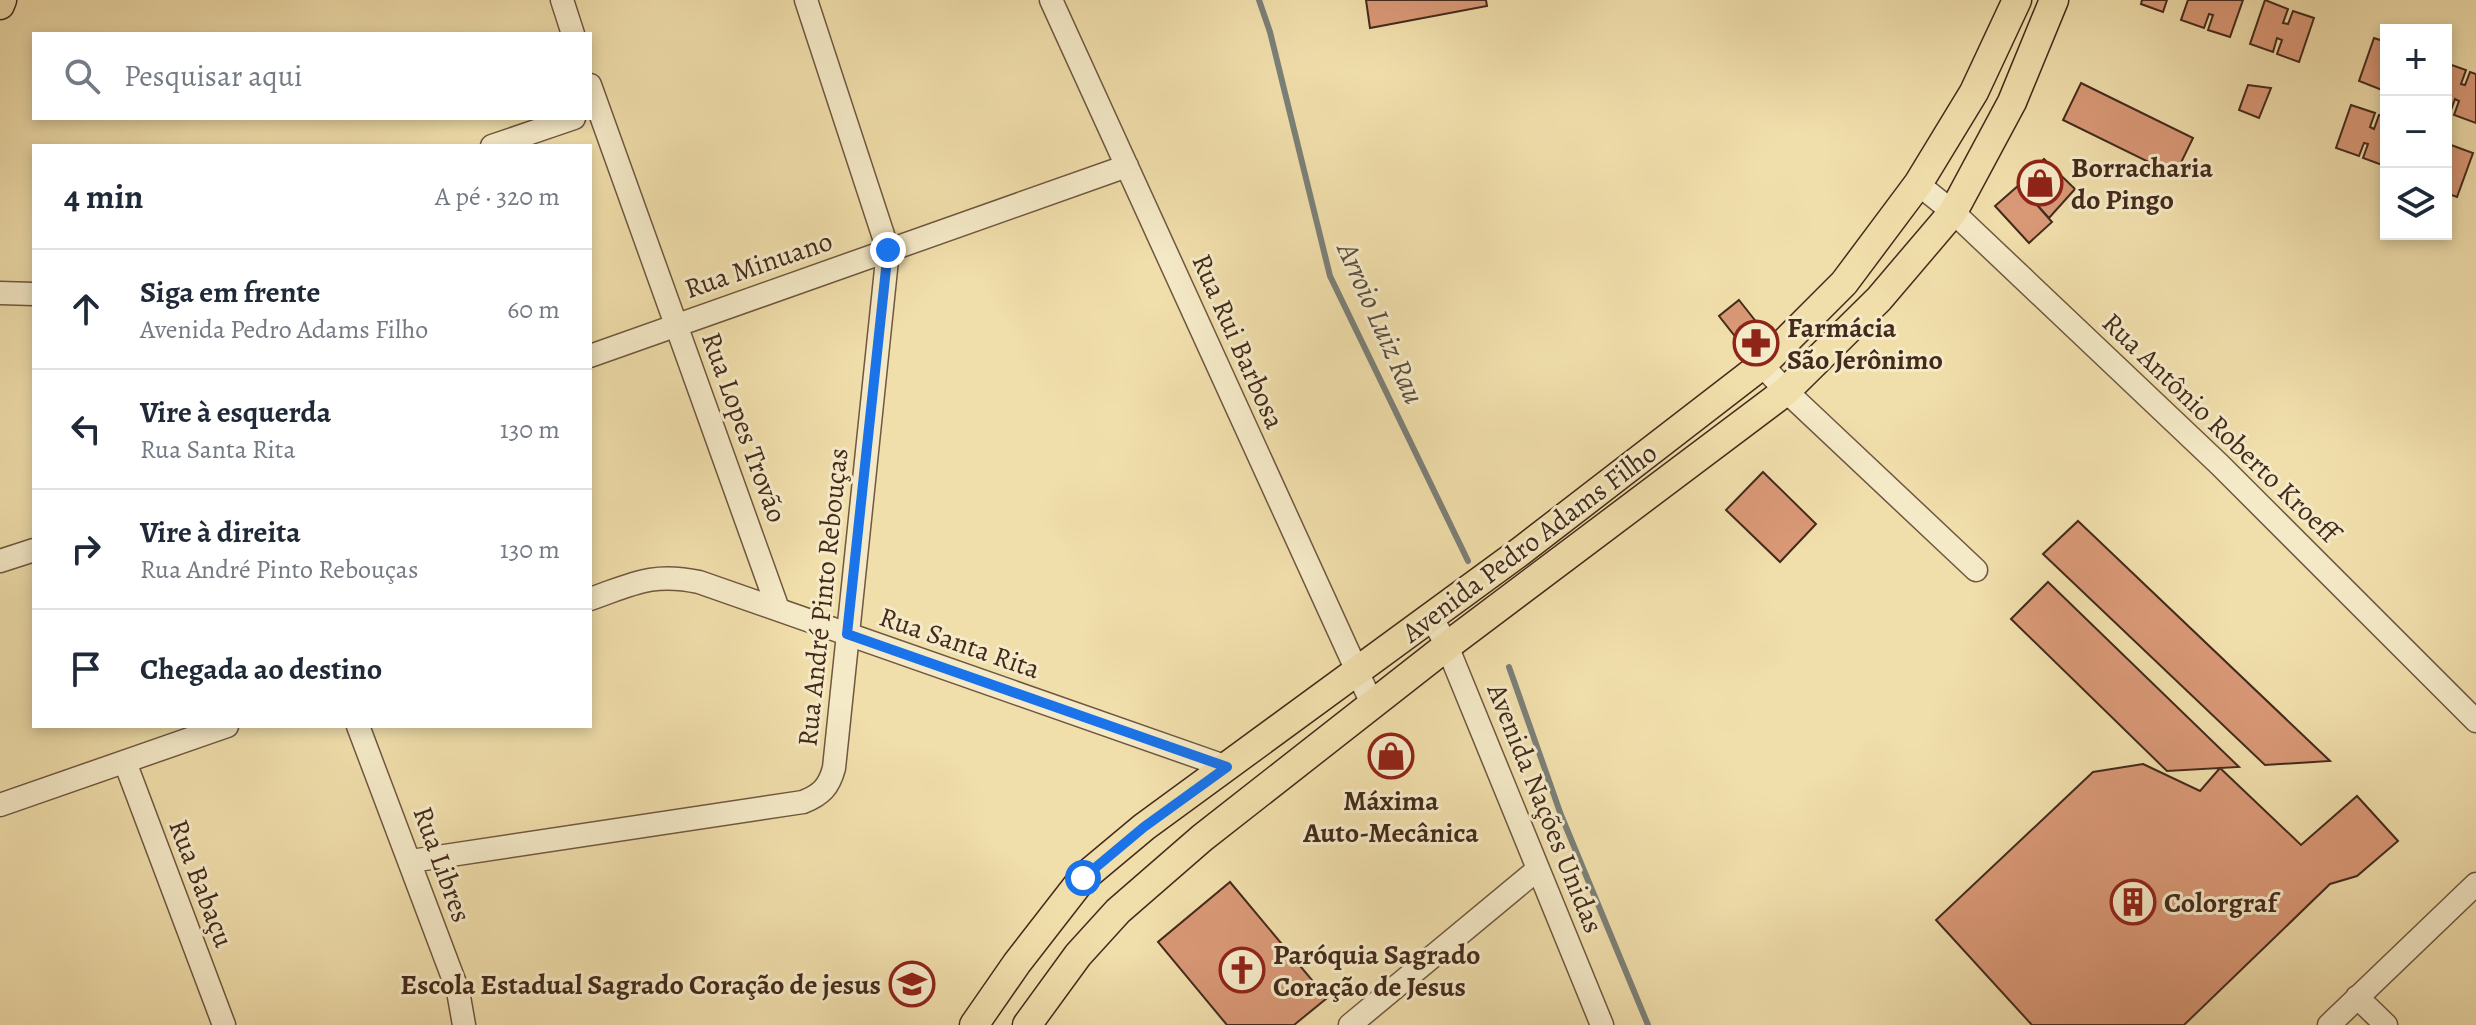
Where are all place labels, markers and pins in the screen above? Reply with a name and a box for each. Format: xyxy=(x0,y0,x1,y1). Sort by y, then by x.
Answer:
place label: Borracharia do Pingo xyxy=(2071,149,2213,219)
shop icon: Borracharia do Pingo xyxy=(2016,159,2064,207)
place label: Farmácia São Jerônimo xyxy=(1787,309,1943,379)
pharmacy icon: Farmácia São Jerônimo xyxy=(1732,319,1780,367)
shop icon: Máxima Auto-Mecânica xyxy=(1367,732,1415,780)
place label: Máxima Auto-Mecânica xyxy=(1302,782,1479,852)
building icon: Colorgraf xyxy=(2109,878,2157,926)
place label: Colorgraf xyxy=(2164,884,2281,922)
place label: Paróquia Sagrado Coração de Jesus xyxy=(1273,936,1480,1006)
church icon: Paróquia Sagrado Coração de Jesus xyxy=(1218,946,1266,994)
school or university icon: Escola Estadual Sagrado Coração de jesus xyxy=(888,960,936,1008)
place label: Escola Estadual Sagrado Coração de jesus xyxy=(400,966,881,1004)

